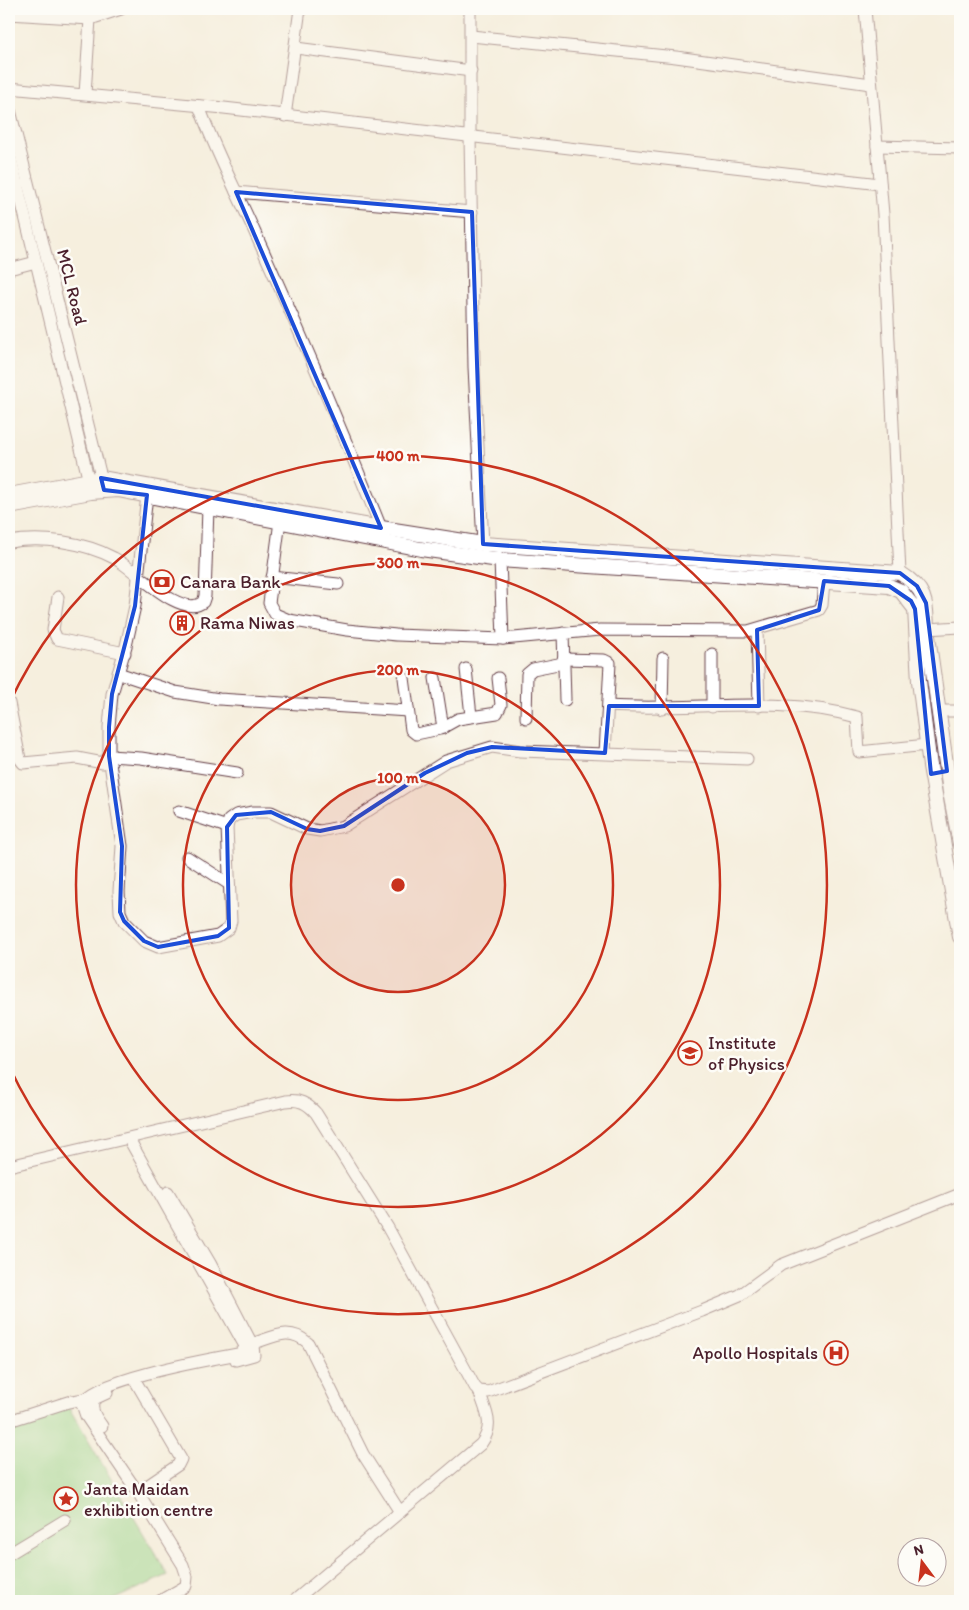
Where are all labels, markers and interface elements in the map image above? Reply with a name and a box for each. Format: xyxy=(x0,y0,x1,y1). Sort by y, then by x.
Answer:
street label: MCL Road xyxy=(52,247,92,327)
text: 400 m xyxy=(376,447,420,465)
text: 300 m xyxy=(377,554,420,572)
bank icon: Canara Bank xyxy=(149,569,175,595)
place label: Canara Bank xyxy=(180,571,281,593)
building icon: Rama Niwas xyxy=(169,610,195,636)
place label: Rama Niwas xyxy=(200,612,295,634)
text: 200 m xyxy=(377,661,420,679)
text: 100 m xyxy=(377,769,419,787)
centre of rings xyxy=(389,876,407,894)
place label: Institute of Physics xyxy=(708,1032,785,1075)
school or university icon: Institute of Physics xyxy=(677,1040,703,1066)
hospital icon: Apollo Hospitals xyxy=(823,1340,849,1366)
place label: Apollo Hospitals xyxy=(693,1342,818,1364)
place label: Janta Maidan exhibition centre xyxy=(84,1478,213,1521)
place icon: Janta Maidan exhibition centre xyxy=(53,1486,79,1512)
north arrow xyxy=(896,1538,946,1588)
text: N xyxy=(912,1540,926,1559)

